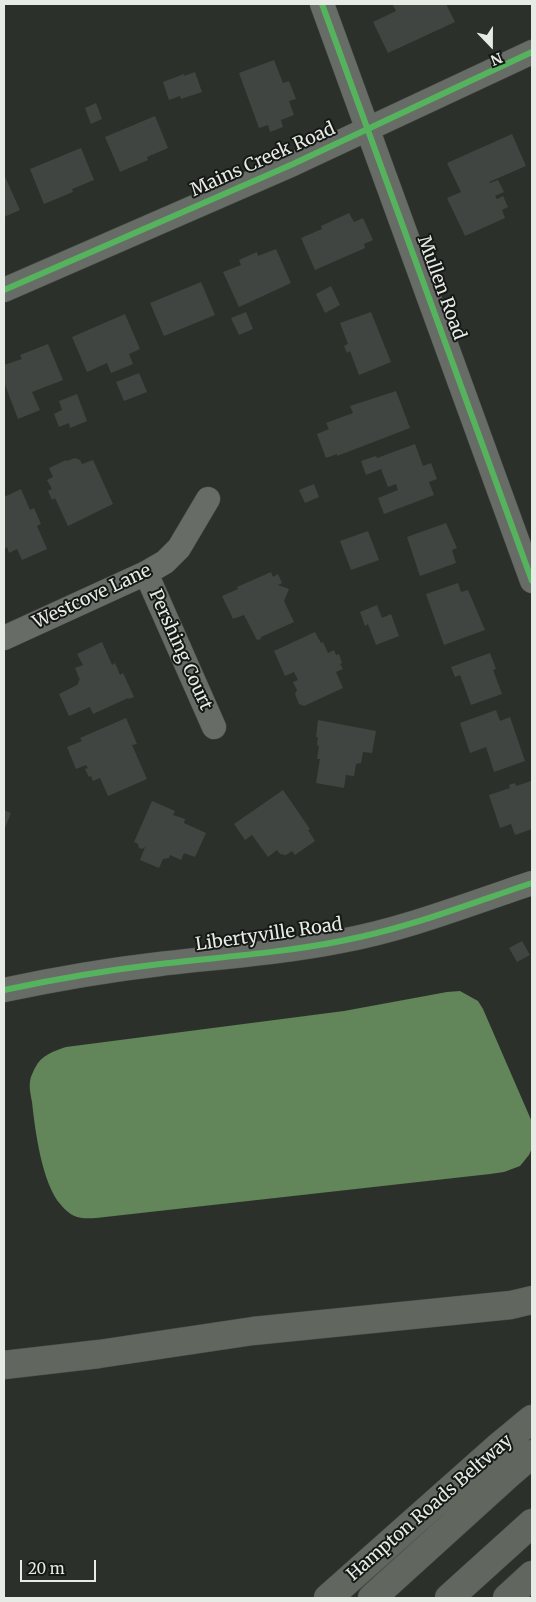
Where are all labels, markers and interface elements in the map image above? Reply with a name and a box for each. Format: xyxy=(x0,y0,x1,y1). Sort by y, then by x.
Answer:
north arrow xyxy=(466,20,516,70)
text: N xyxy=(488,48,505,69)
street label: Mains Creek Road xyxy=(187,118,339,202)
street label: Mullen Road xyxy=(412,233,470,343)
street label: Westcove Lane xyxy=(29,560,155,634)
street label: Pershing Court xyxy=(144,586,216,714)
street label: Libertyville Road xyxy=(194,914,344,956)
street label: Hampton Roads Beltway xyxy=(343,1430,517,1586)
scale bar xyxy=(22,1550,99,1582)
text: 20 m xyxy=(28,1559,65,1578)

